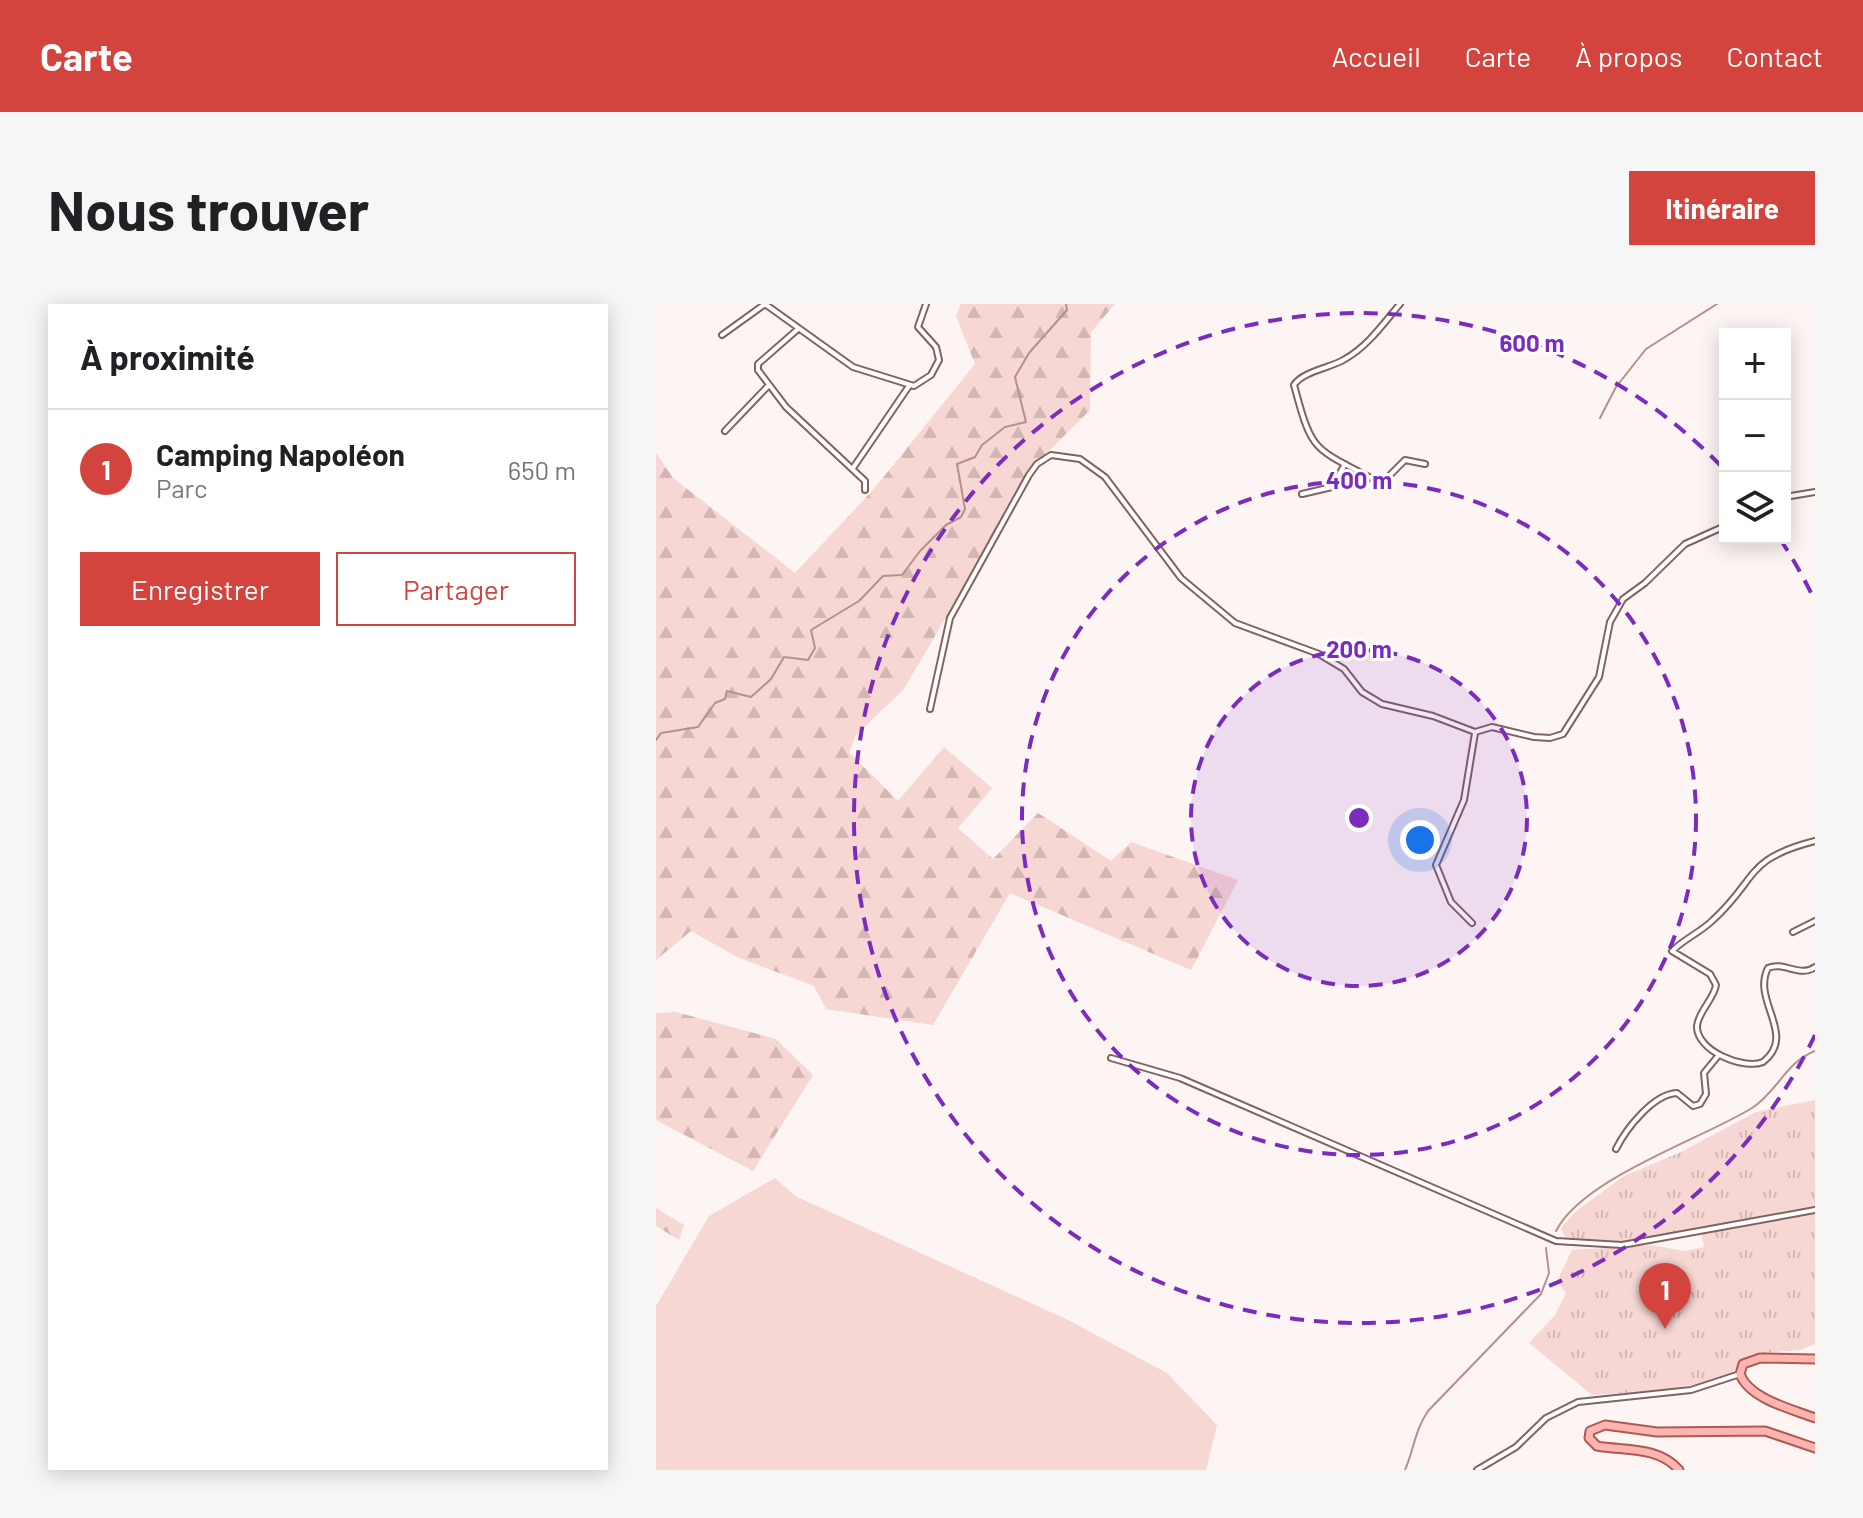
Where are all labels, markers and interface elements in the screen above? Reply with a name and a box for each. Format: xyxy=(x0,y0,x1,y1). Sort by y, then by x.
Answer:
text: Carte xyxy=(40,33,133,79)
text: Accueil xyxy=(1331,39,1421,73)
text: Carte xyxy=(1465,39,1531,73)
text: À propos xyxy=(1575,39,1682,73)
text: Contact xyxy=(1726,39,1823,73)
button: Itinéraire xyxy=(1629,171,1815,245)
text: Nous trouver xyxy=(48,175,369,242)
text: 600 m xyxy=(1499,328,1565,357)
map controls xyxy=(1719,328,1791,544)
button: + xyxy=(1719,328,1791,400)
text: À proximité xyxy=(80,336,255,377)
button: − xyxy=(1719,400,1791,472)
text: Camping Napoléon xyxy=(156,436,405,472)
text: 1 xyxy=(101,454,111,485)
text: 650 m xyxy=(508,454,576,485)
text: 400 m xyxy=(1326,465,1392,494)
text: Parc xyxy=(156,472,207,503)
button: layers xyxy=(1719,472,1791,544)
button: Enregistrer xyxy=(80,552,320,626)
button: Partager xyxy=(336,552,576,626)
text: 200 m xyxy=(1326,634,1392,663)
centre of rings xyxy=(1345,804,1373,832)
your location xyxy=(1400,820,1440,860)
pin: 1 xyxy=(1639,1263,1691,1329)

